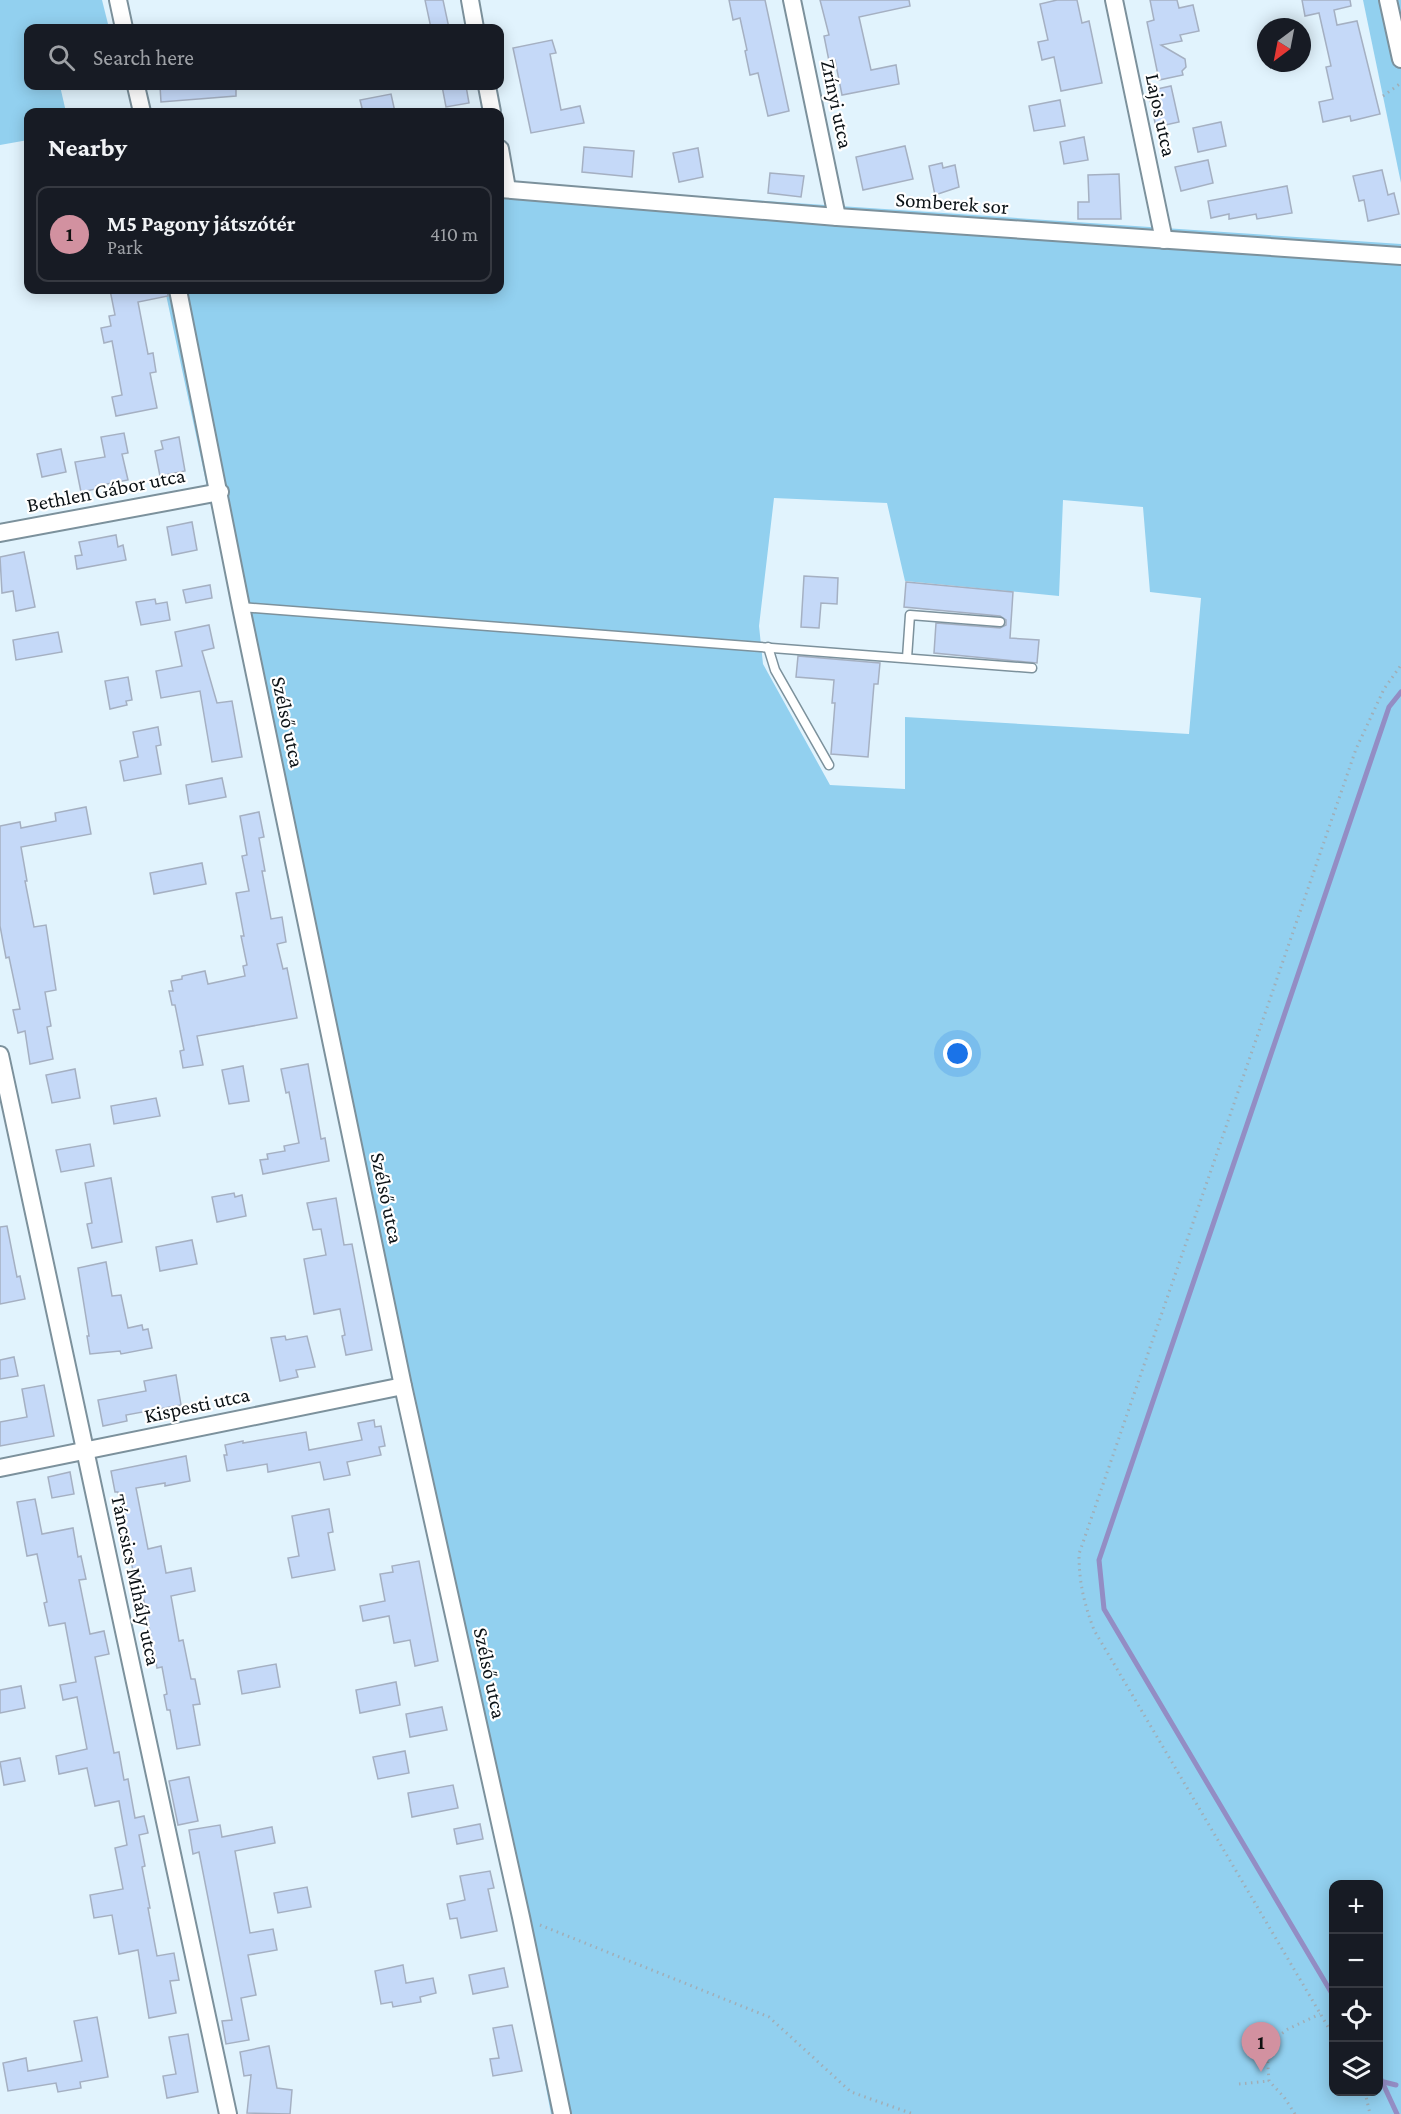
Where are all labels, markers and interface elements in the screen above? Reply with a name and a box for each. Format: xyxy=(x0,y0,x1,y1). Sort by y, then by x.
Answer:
north arrow xyxy=(1257,18,1311,72)
search box xyxy=(24,24,504,90)
icon: search xyxy=(45,41,78,74)
text: Search here xyxy=(93,45,194,70)
street label: Zrínyi utca xyxy=(816,57,858,151)
street label: Lajos utca xyxy=(1141,71,1182,159)
text: Nearby xyxy=(48,133,127,162)
street label: Somberek sor xyxy=(895,187,1010,219)
text: M5 Pagony játszótér xyxy=(107,211,295,236)
text: 1 xyxy=(66,223,73,245)
text: 410 m xyxy=(430,223,478,245)
text: Park xyxy=(107,236,143,258)
street label: Bethlen Gábor utca xyxy=(25,463,188,517)
street label: Szélső utca xyxy=(267,674,309,770)
your location xyxy=(943,1039,972,1068)
street label: Szélső utca xyxy=(366,1150,408,1246)
street label: Kispesti utca xyxy=(142,1382,252,1428)
street label: Táncsics Mihály utca xyxy=(106,1492,166,1668)
street label: Szélső utca xyxy=(469,1625,511,1721)
map controls xyxy=(1329,1880,1383,2096)
button: + xyxy=(1329,1880,1383,1934)
button: − xyxy=(1329,1934,1383,1988)
button: locate xyxy=(1329,1988,1383,2042)
pin: 1 xyxy=(1242,2022,1280,2072)
button: layers xyxy=(1329,2042,1383,2096)

